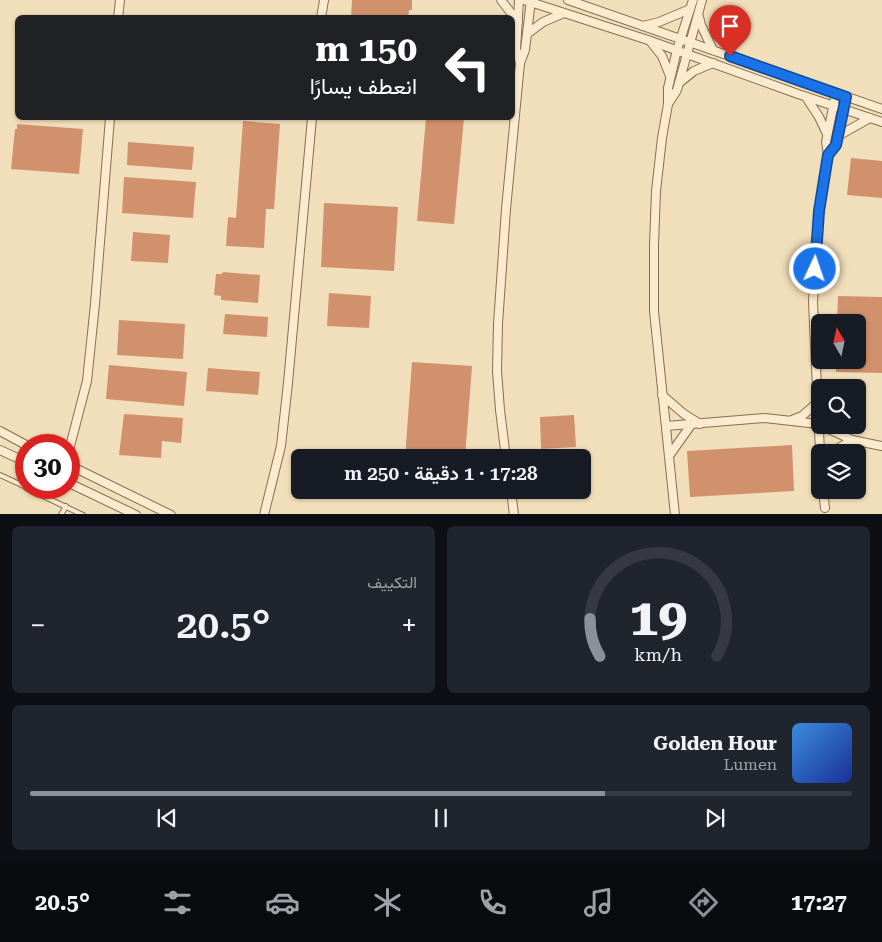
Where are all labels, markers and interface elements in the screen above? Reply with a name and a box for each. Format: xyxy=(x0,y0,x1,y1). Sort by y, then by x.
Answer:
pin xyxy=(709,5,751,56)
icon: arrive xyxy=(716,12,744,40)
text: 150 m xyxy=(316,29,417,70)
icon: left xyxy=(435,35,500,100)
text: انعطف يسارًا xyxy=(310,74,417,99)
position arrow xyxy=(788,242,840,294)
north arrow xyxy=(811,314,866,369)
map controls xyxy=(811,314,866,499)
button: search xyxy=(811,379,866,434)
speed limit sign: 30 xyxy=(15,434,80,499)
button: layers xyxy=(811,444,866,499)
text: 17:28 · 1 دقيقة · 250 m xyxy=(344,462,538,485)
text: التكييف xyxy=(367,573,417,592)
text: 19 xyxy=(629,587,688,648)
text: 20.5° xyxy=(177,603,270,647)
text: − xyxy=(30,609,46,642)
text: + xyxy=(401,609,417,642)
text: km/h xyxy=(635,644,683,665)
text: Golden Hour xyxy=(653,732,777,755)
text: Lumen xyxy=(723,755,777,774)
icon: previous xyxy=(153,804,181,832)
icon: pause xyxy=(427,804,455,832)
icon: next xyxy=(701,804,729,832)
icon: filters xyxy=(160,885,195,920)
icon: car xyxy=(265,885,300,920)
icon: climate xyxy=(370,885,405,920)
icon: phone xyxy=(475,885,510,920)
icon: music xyxy=(581,885,616,920)
icon: directions xyxy=(686,885,721,920)
text: 20.5° xyxy=(35,890,90,915)
text: 17:27 xyxy=(791,890,847,915)

